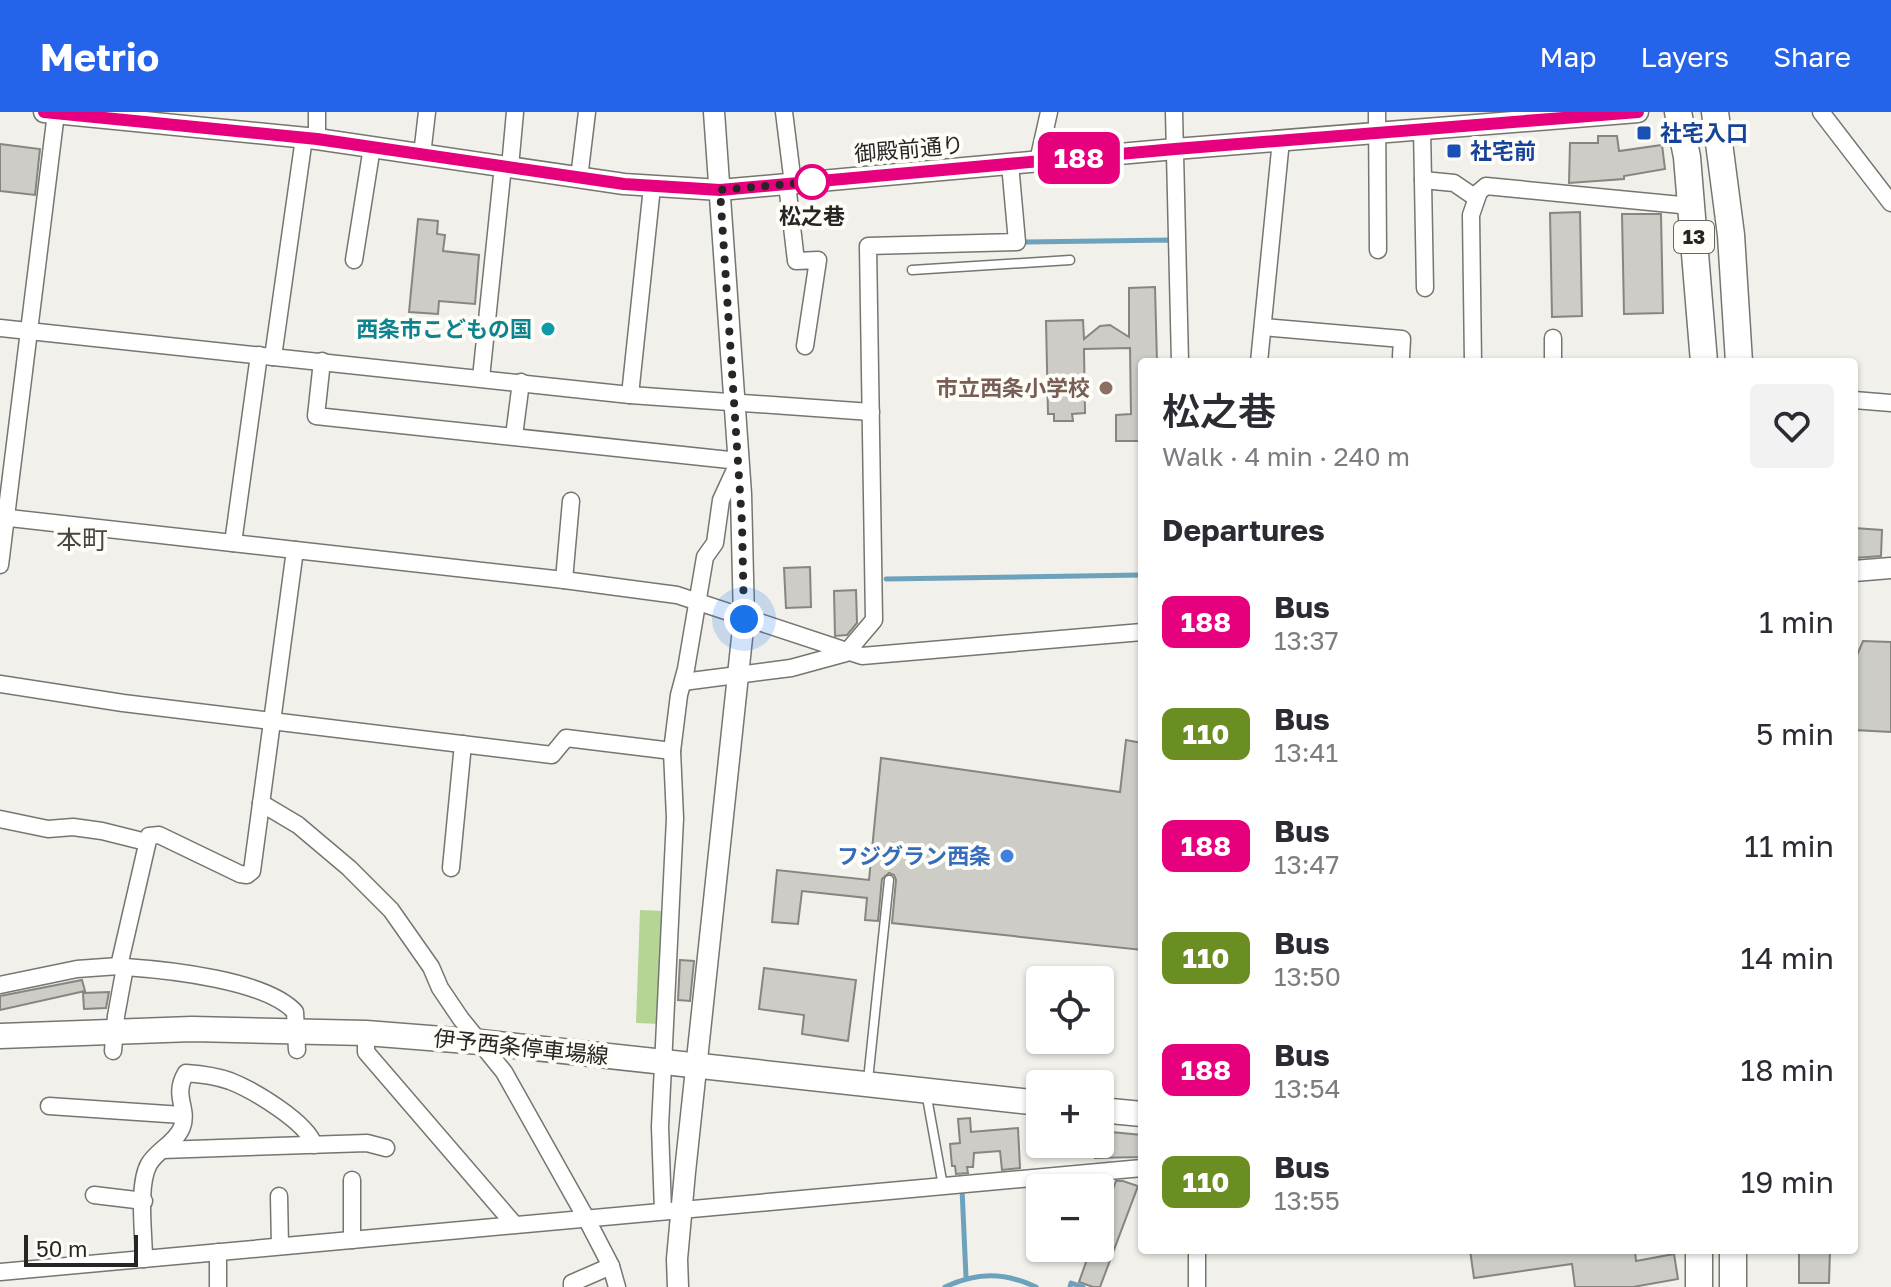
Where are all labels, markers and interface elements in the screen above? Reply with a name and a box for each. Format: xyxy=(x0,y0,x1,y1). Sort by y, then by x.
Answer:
text: Metrio xyxy=(40,34,159,79)
text: Map xyxy=(1539,40,1597,73)
text: Layers xyxy=(1641,40,1729,73)
text: Share xyxy=(1773,40,1851,73)
place label: 社宅入口 xyxy=(1660,119,1748,146)
marker: 社宅入口 xyxy=(1635,124,1653,142)
street label: 御殿前通り xyxy=(853,130,965,167)
line badge: 188 xyxy=(1033,132,1125,184)
place label: 社宅前 xyxy=(1470,137,1536,164)
text: 188 xyxy=(1054,141,1104,174)
marker: 社宅前 xyxy=(1445,142,1463,160)
marker: 松之巷 xyxy=(795,165,829,199)
place label: 松之巷 xyxy=(779,202,845,229)
road number: 13 xyxy=(1674,221,1714,253)
place label: 西条市こどもの国 xyxy=(356,315,532,342)
marker: 西条市こどもの国 xyxy=(539,320,557,338)
place label: 市立西条小学校 xyxy=(936,374,1090,401)
marker: 市立西条小学校 xyxy=(1097,379,1115,397)
button: heart xyxy=(1750,384,1834,468)
text: 松之巷 xyxy=(1162,388,1276,433)
text: Walk · 4 min · 240 m xyxy=(1162,441,1410,472)
text: Departures xyxy=(1162,512,1325,548)
district label: 本町 xyxy=(56,524,108,555)
text: Bus xyxy=(1274,589,1330,625)
your location xyxy=(724,599,764,639)
text: 1 min xyxy=(1759,604,1834,640)
text: 188 xyxy=(1181,605,1231,638)
text: 13:37 xyxy=(1274,625,1339,656)
text: Bus xyxy=(1274,701,1330,737)
text: 5 min xyxy=(1756,716,1834,752)
text: 110 xyxy=(1182,717,1230,750)
text: 13:41 xyxy=(1274,737,1338,768)
text: Bus xyxy=(1274,813,1330,849)
text: 11 min xyxy=(1744,828,1834,864)
text: 188 xyxy=(1181,829,1231,862)
place label: フジグラン西条 xyxy=(837,842,991,869)
marker: フジグラン西条 xyxy=(998,847,1016,865)
text: 13:47 xyxy=(1274,849,1339,880)
text: Bus xyxy=(1274,925,1330,961)
text: 14 min xyxy=(1741,940,1834,976)
text: 110 xyxy=(1182,941,1230,974)
text: 13:50 xyxy=(1274,961,1341,992)
map controls xyxy=(1026,966,1114,1262)
button: locate xyxy=(1026,966,1114,1054)
street label: 伊予西条停車場線 xyxy=(432,1024,610,1069)
text: Bus xyxy=(1274,1037,1330,1073)
text: 18 min xyxy=(1741,1052,1834,1088)
text: 188 xyxy=(1181,1053,1231,1086)
button: + xyxy=(1026,1070,1114,1158)
text: 13:54 xyxy=(1274,1073,1341,1104)
text: Bus xyxy=(1274,1149,1330,1185)
text: 19 min xyxy=(1741,1164,1834,1200)
text: 110 xyxy=(1182,1165,1230,1198)
button: − xyxy=(1026,1174,1114,1262)
text: 13:55 xyxy=(1274,1185,1340,1216)
scale bar xyxy=(24,1231,138,1267)
text: 50 m xyxy=(36,1235,87,1262)

